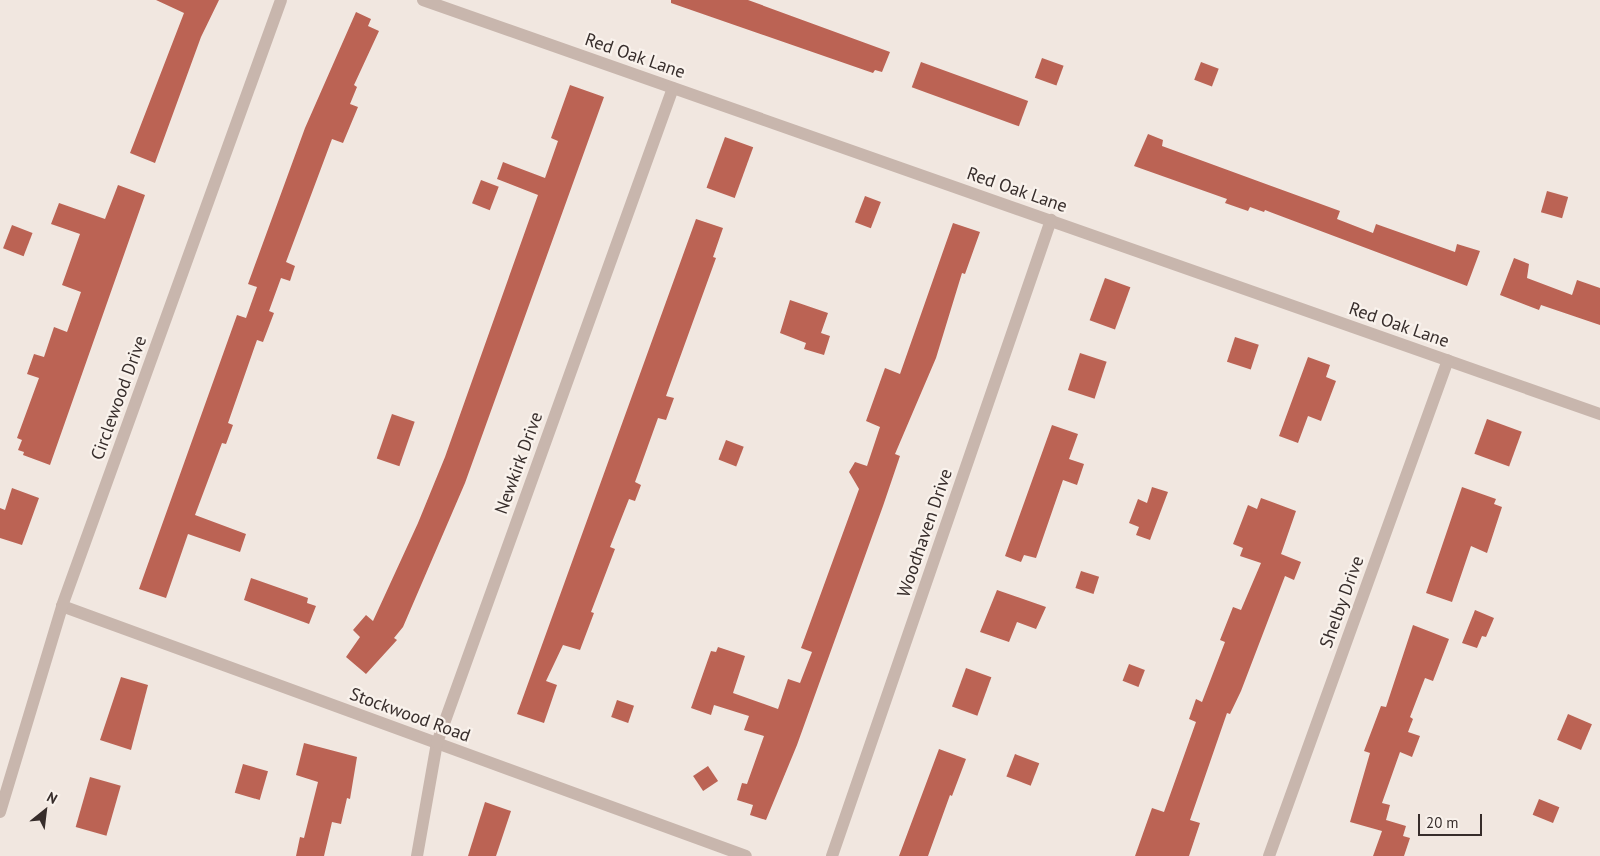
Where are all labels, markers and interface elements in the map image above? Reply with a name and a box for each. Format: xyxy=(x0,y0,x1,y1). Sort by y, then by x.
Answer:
street label: Red Oak Lane xyxy=(582,29,688,83)
street label: Red Oak Lane xyxy=(964,163,1070,217)
street label: Red Oak Lane xyxy=(1346,298,1452,352)
street label: Circlewood Drive xyxy=(87,333,151,463)
street label: Newkirk Drive xyxy=(490,409,548,517)
street label: Woodhaven Drive xyxy=(893,466,957,600)
street label: Shelby Drive xyxy=(1315,553,1369,651)
street label: Stockwood Road xyxy=(347,683,473,747)
north arrow xyxy=(20,786,70,836)
text: N xyxy=(44,788,61,808)
scale bar xyxy=(1420,804,1484,836)
text: 20 m xyxy=(1426,813,1459,832)

